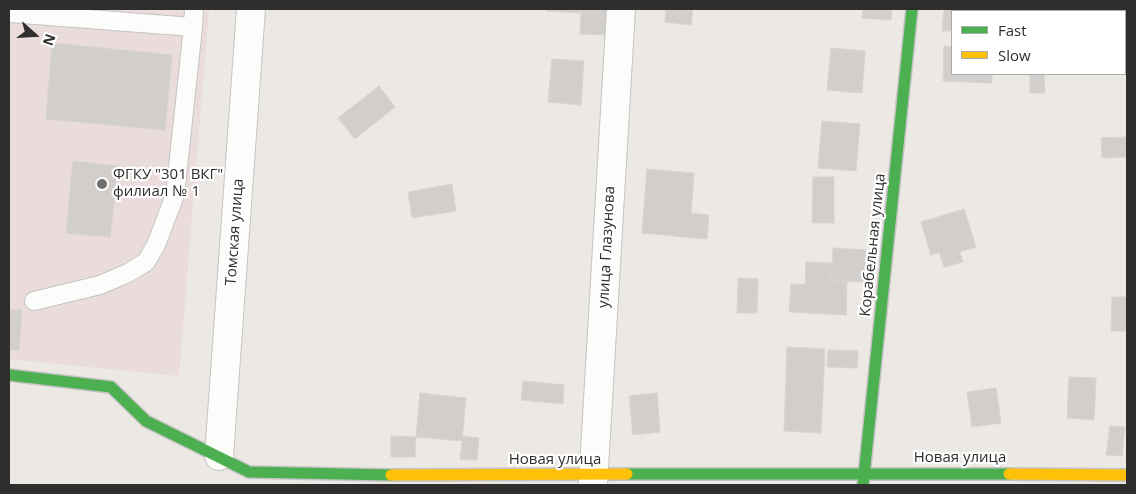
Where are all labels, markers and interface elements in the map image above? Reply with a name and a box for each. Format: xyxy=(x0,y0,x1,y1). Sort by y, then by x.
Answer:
north arrow xyxy=(10,10,60,60)
legend xyxy=(951,10,1126,75)
text: Fast xyxy=(998,20,1027,40)
text: N xyxy=(39,32,60,49)
text: Slow xyxy=(998,45,1031,65)
place label: ФГКУ "301 ВКГ" филиал № 1 xyxy=(113,166,223,201)
street label: Корабельная улица xyxy=(857,173,889,317)
marker: ФГКУ "301 ВКГ" филиал № 1 xyxy=(95,177,109,191)
street label: Томская улица xyxy=(222,178,248,286)
street label: улица Глазунова xyxy=(595,186,619,308)
street label: Новая улица xyxy=(914,449,1006,467)
street label: Новая улица xyxy=(509,451,601,469)

